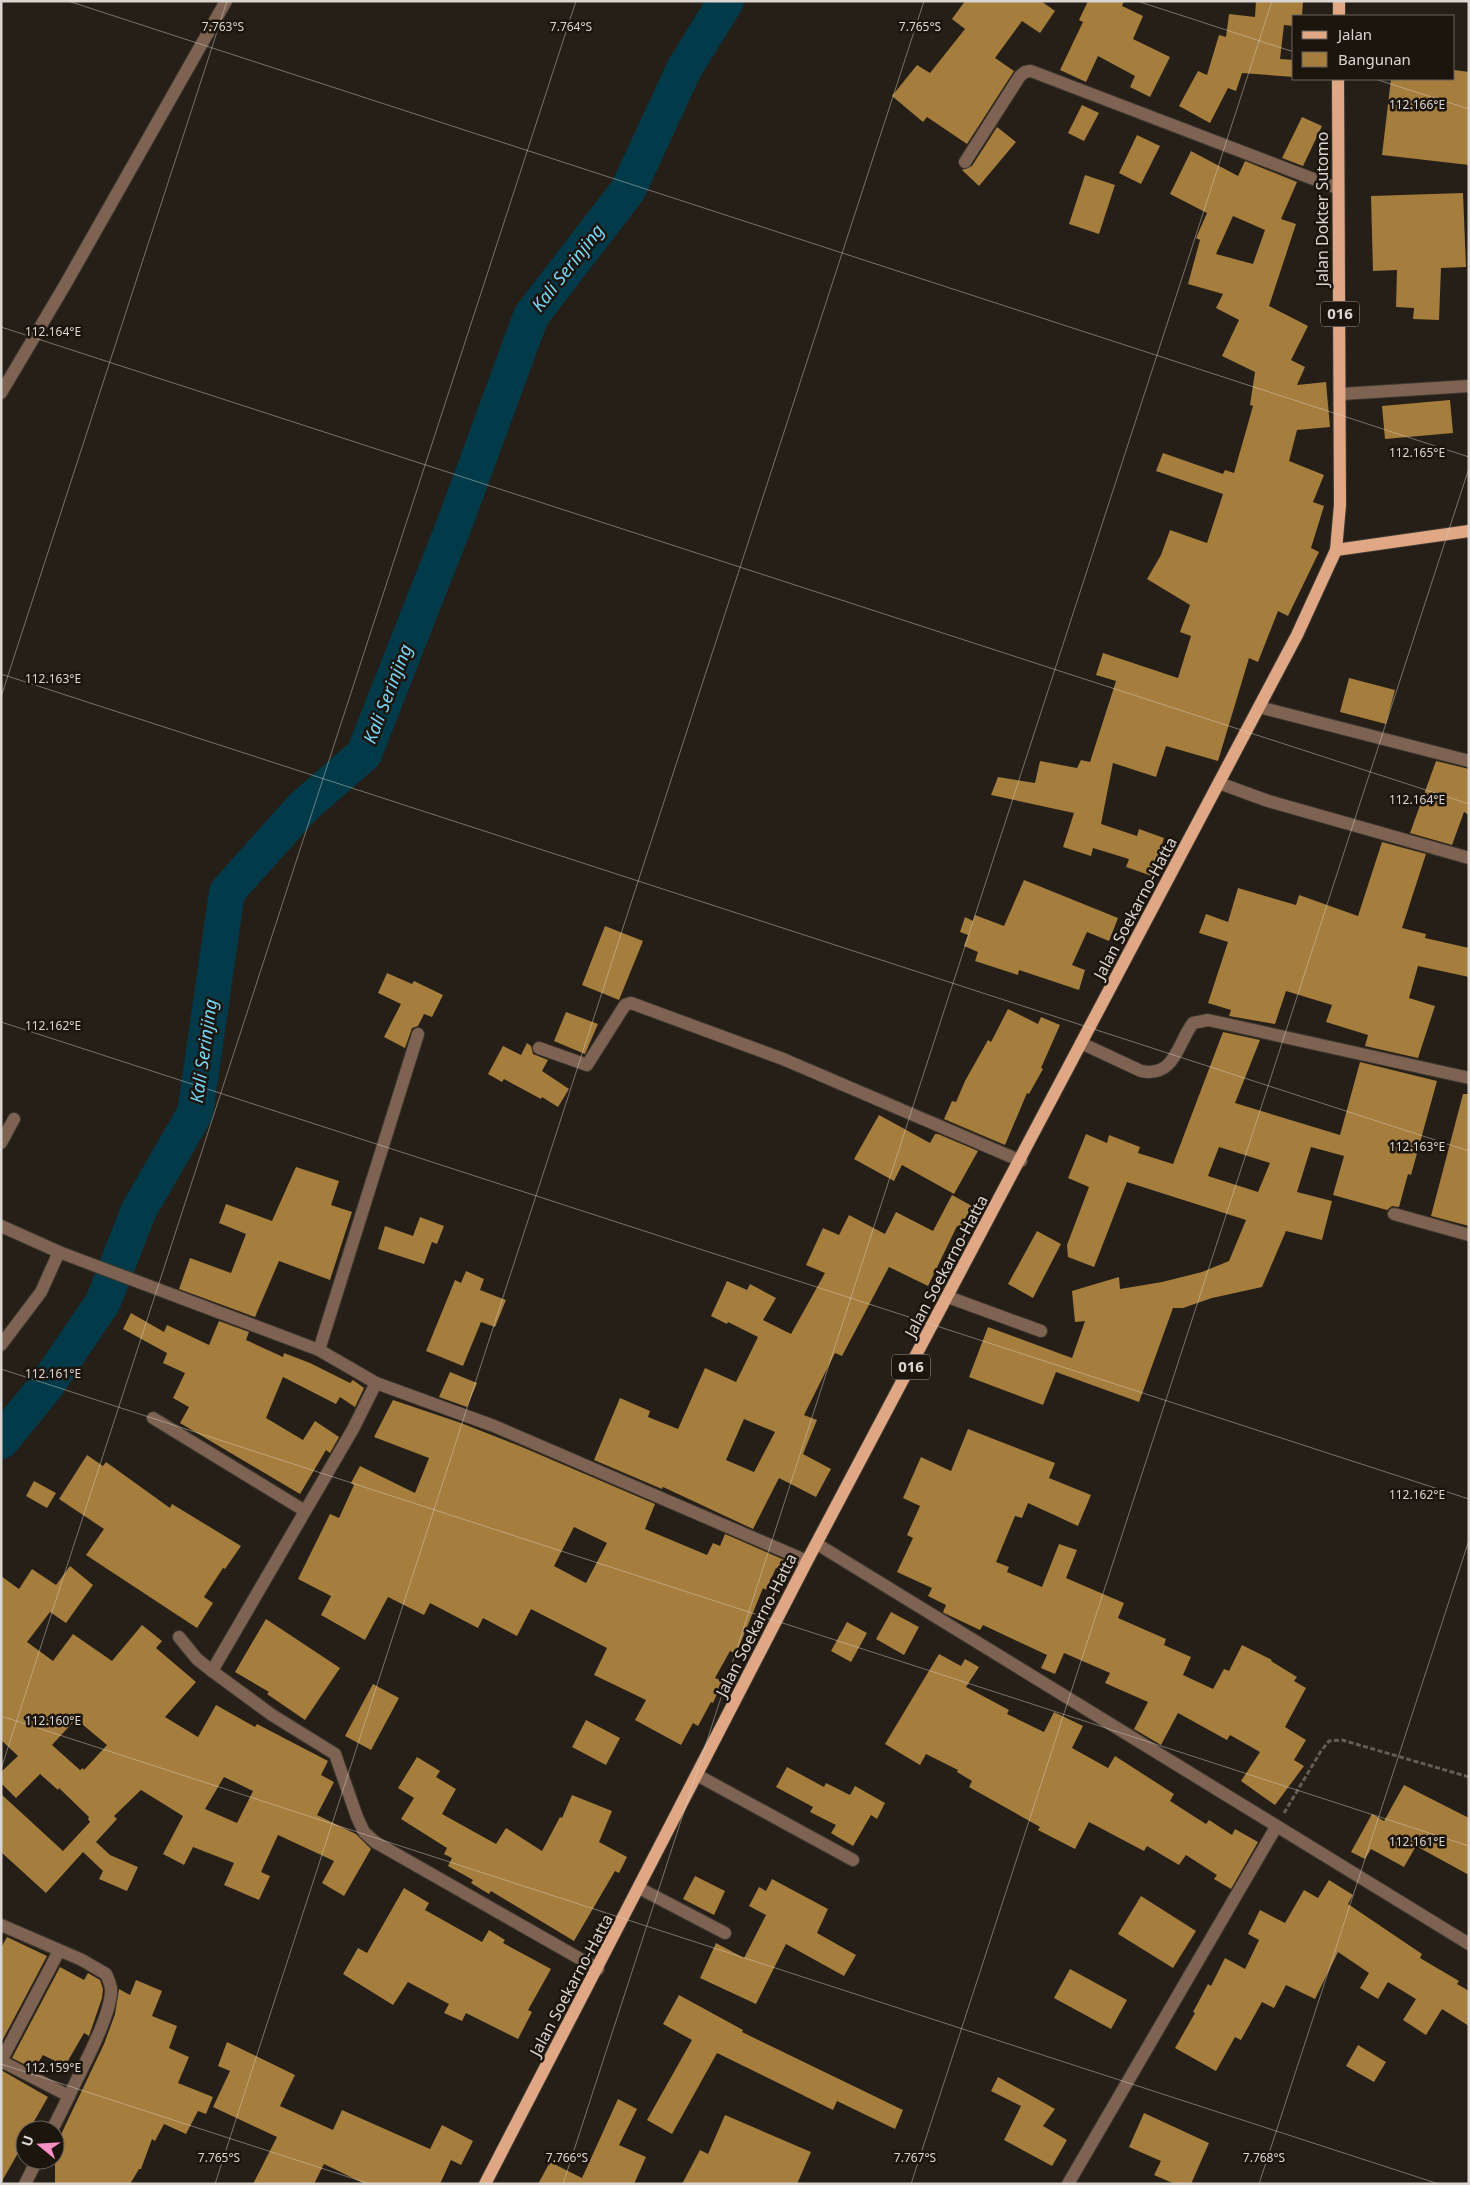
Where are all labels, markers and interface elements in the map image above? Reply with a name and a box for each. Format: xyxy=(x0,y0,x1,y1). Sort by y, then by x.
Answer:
legend xyxy=(1292,15,1455,80)
text: 7.763°S xyxy=(202,18,245,35)
text: 7.764°S xyxy=(550,18,593,35)
text: 7.765°S xyxy=(899,18,942,35)
text: Jalan xyxy=(1336,24,1372,44)
text: Bangunan xyxy=(1338,49,1411,69)
text: 112.166°E xyxy=(1389,96,1445,113)
street label: Jalan Dokter Sutomo xyxy=(1311,132,1333,288)
water label: Kali Serinjing xyxy=(526,219,609,316)
road number: 016 xyxy=(1321,302,1359,326)
text: 112.164°E xyxy=(25,323,81,340)
text: 112.165°E xyxy=(1389,444,1445,461)
water label: Kali Serinjing xyxy=(357,640,417,747)
text: 112.163°E xyxy=(25,670,81,687)
text: 112.164°E xyxy=(1389,791,1445,808)
street label: Jalan Soekarno-Hatta xyxy=(1087,833,1182,985)
water label: Kali Serinjing xyxy=(184,997,222,1104)
text: 112.162°E xyxy=(25,1017,81,1034)
text: 112.163°E xyxy=(1389,1138,1445,1155)
street label: Jalan Soekarno-Hatta xyxy=(898,1191,993,1343)
road number: 016 xyxy=(892,1354,930,1380)
text: 112.161°E xyxy=(25,1365,81,1382)
text: 112.162°E xyxy=(1389,1486,1445,1503)
street label: Jalan Soekarno-Hatta xyxy=(709,1550,802,1702)
text: 112.160°E xyxy=(25,1712,81,1729)
text: 112.161°E xyxy=(1389,1833,1445,1850)
street label: Jalan Soekarno-Hatta xyxy=(523,1910,618,2062)
text: 112.159°E xyxy=(25,2059,81,2076)
north arrow xyxy=(15,2120,65,2170)
text: U xyxy=(16,2133,38,2149)
text: 7.765°S xyxy=(198,2149,241,2166)
text: 7.766°S xyxy=(546,2149,589,2166)
text: 7.767°S xyxy=(894,2149,937,2166)
text: 7.768°S xyxy=(1243,2149,1286,2166)

